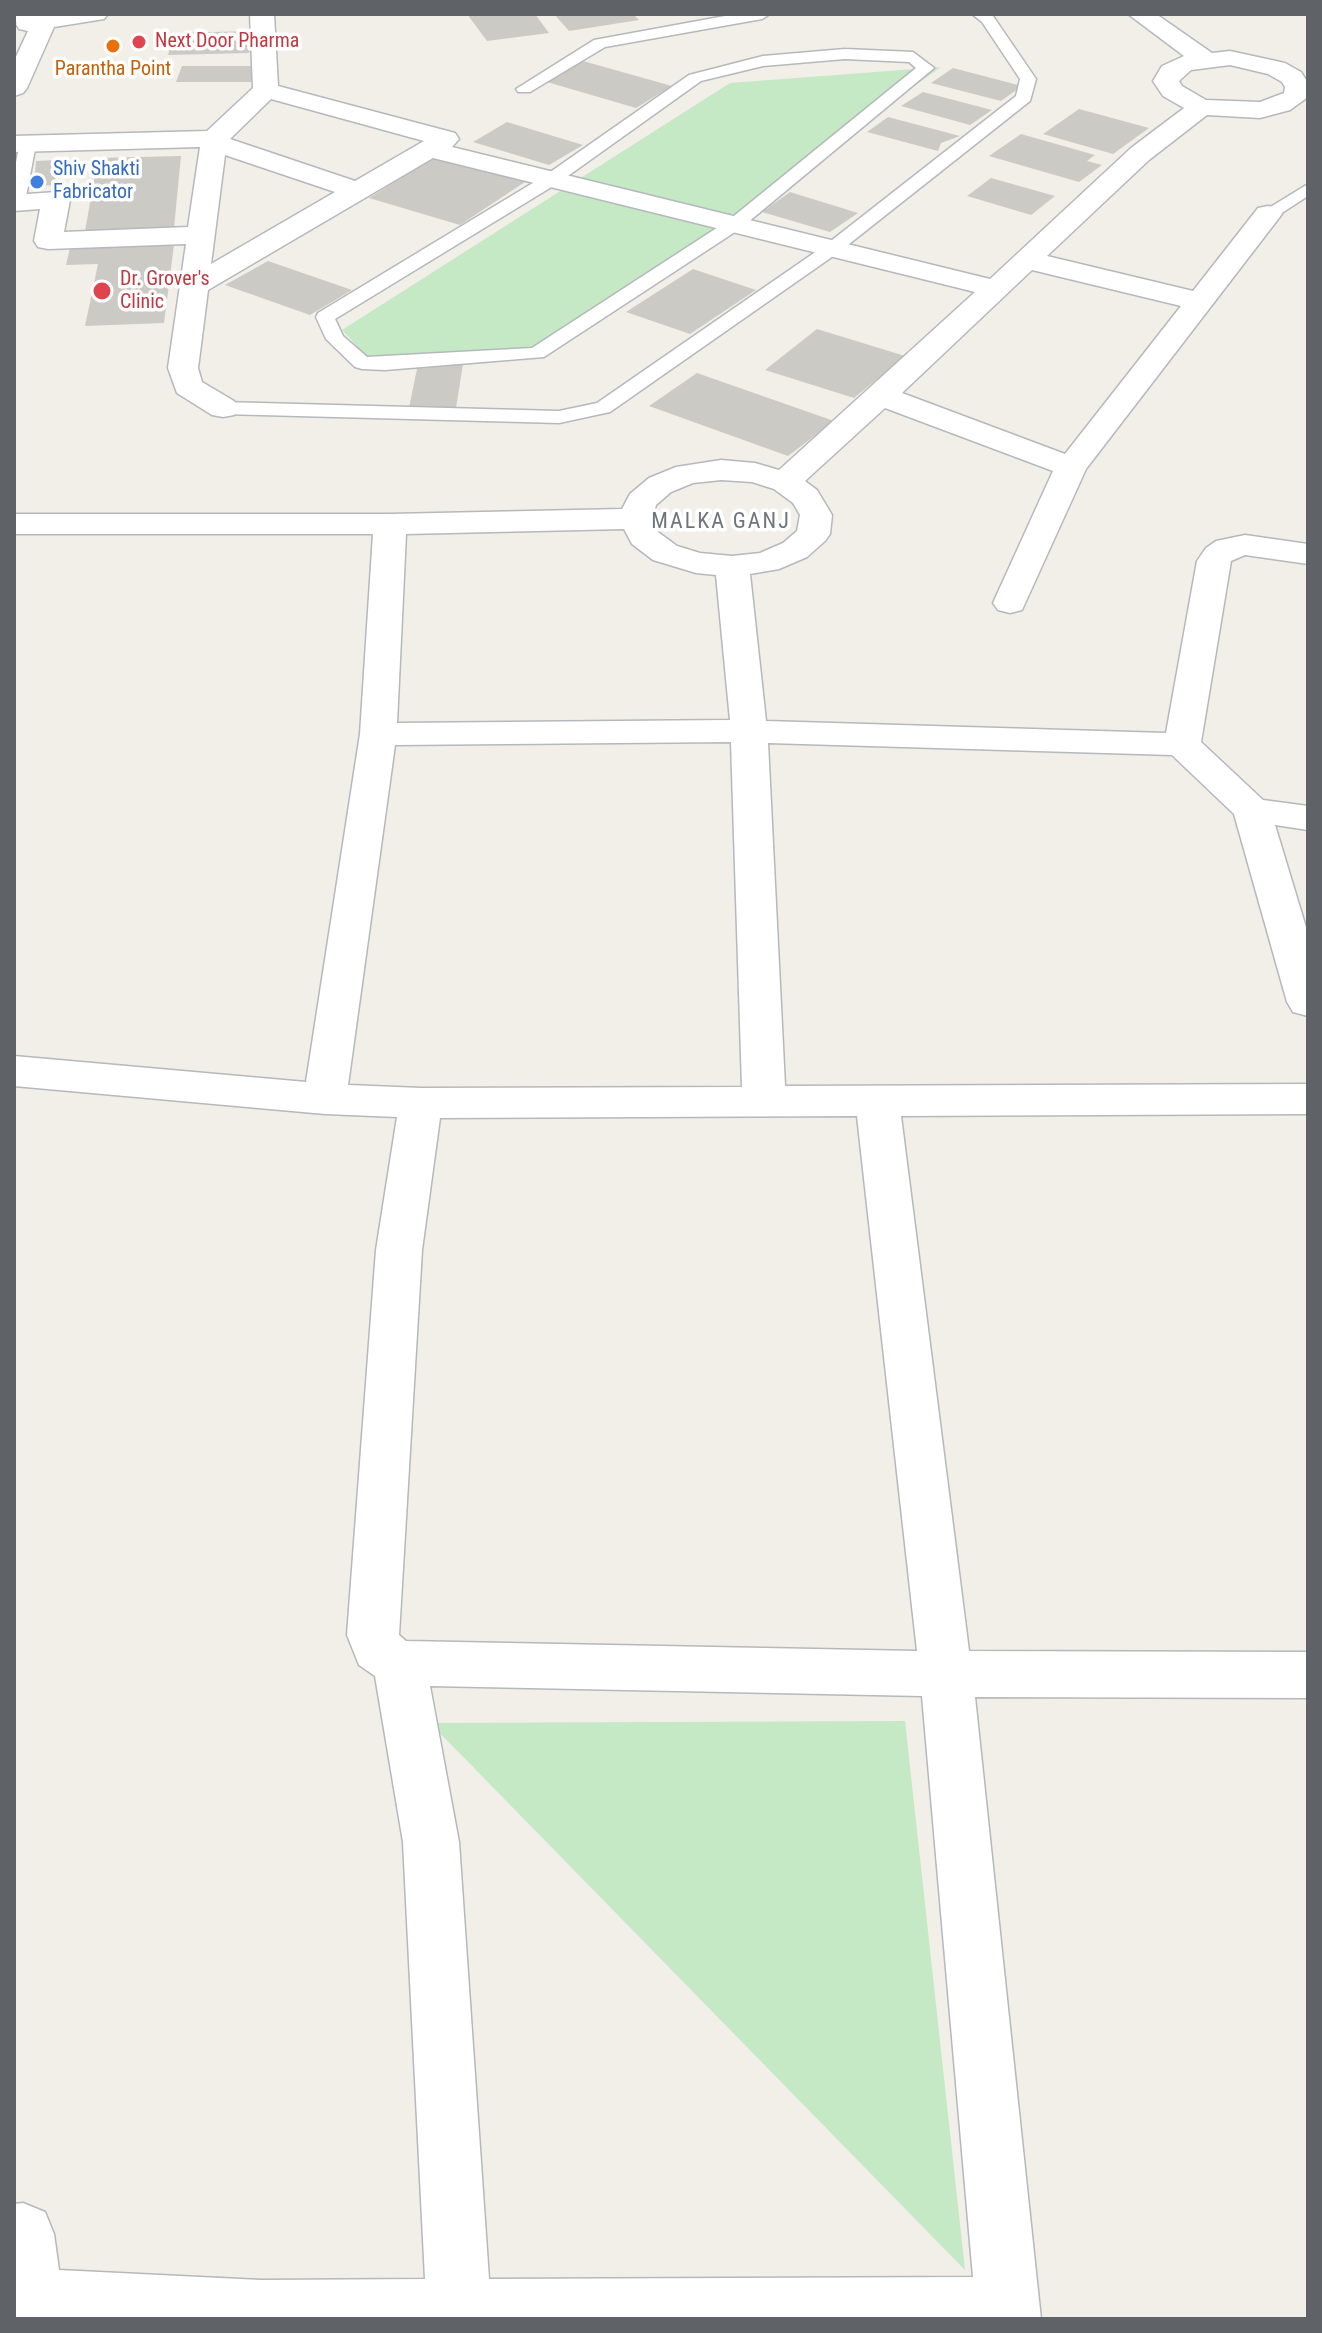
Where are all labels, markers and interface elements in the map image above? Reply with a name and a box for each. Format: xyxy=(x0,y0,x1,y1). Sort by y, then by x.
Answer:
place label: Next Door Pharma xyxy=(155,30,299,54)
marker: Next Door Pharma xyxy=(130,33,148,51)
marker: Parantha Point xyxy=(104,37,122,55)
place label: Parantha Point xyxy=(55,58,171,82)
place label: Shiv Shakti Fabricator xyxy=(53,158,140,205)
marker: Shiv Shakti Fabricator xyxy=(28,173,46,191)
place label: Dr. Grover's Clinic xyxy=(120,268,210,315)
marker: Dr. Grover's Clinic xyxy=(91,280,113,302)
district label: MALKA GANJ xyxy=(651,509,791,535)

